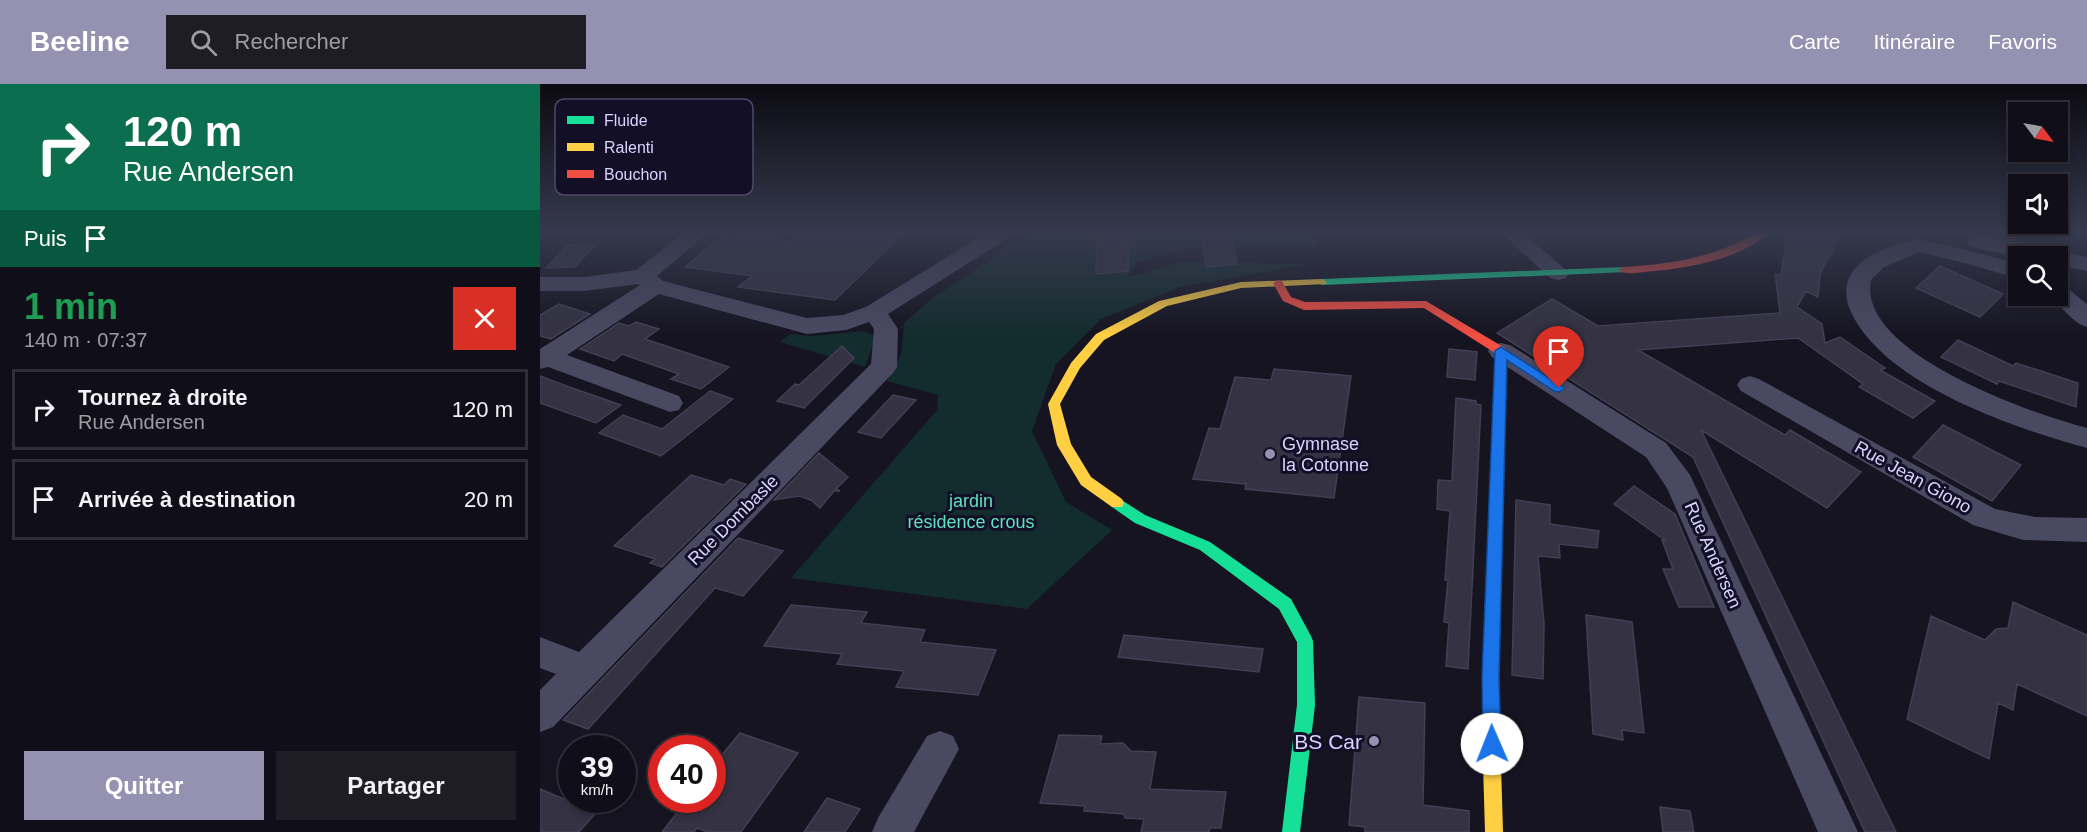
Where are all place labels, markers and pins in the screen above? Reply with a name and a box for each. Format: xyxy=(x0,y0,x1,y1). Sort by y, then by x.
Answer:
pin xyxy=(1533,326,1584,388)
place label: Gymnase la Cotonne xyxy=(1282,434,1369,475)
marker: Gymnase la Cotonne xyxy=(1263,447,1277,461)
place label: BS Car xyxy=(1294,730,1362,753)
marker: BS Car xyxy=(1367,734,1381,748)

